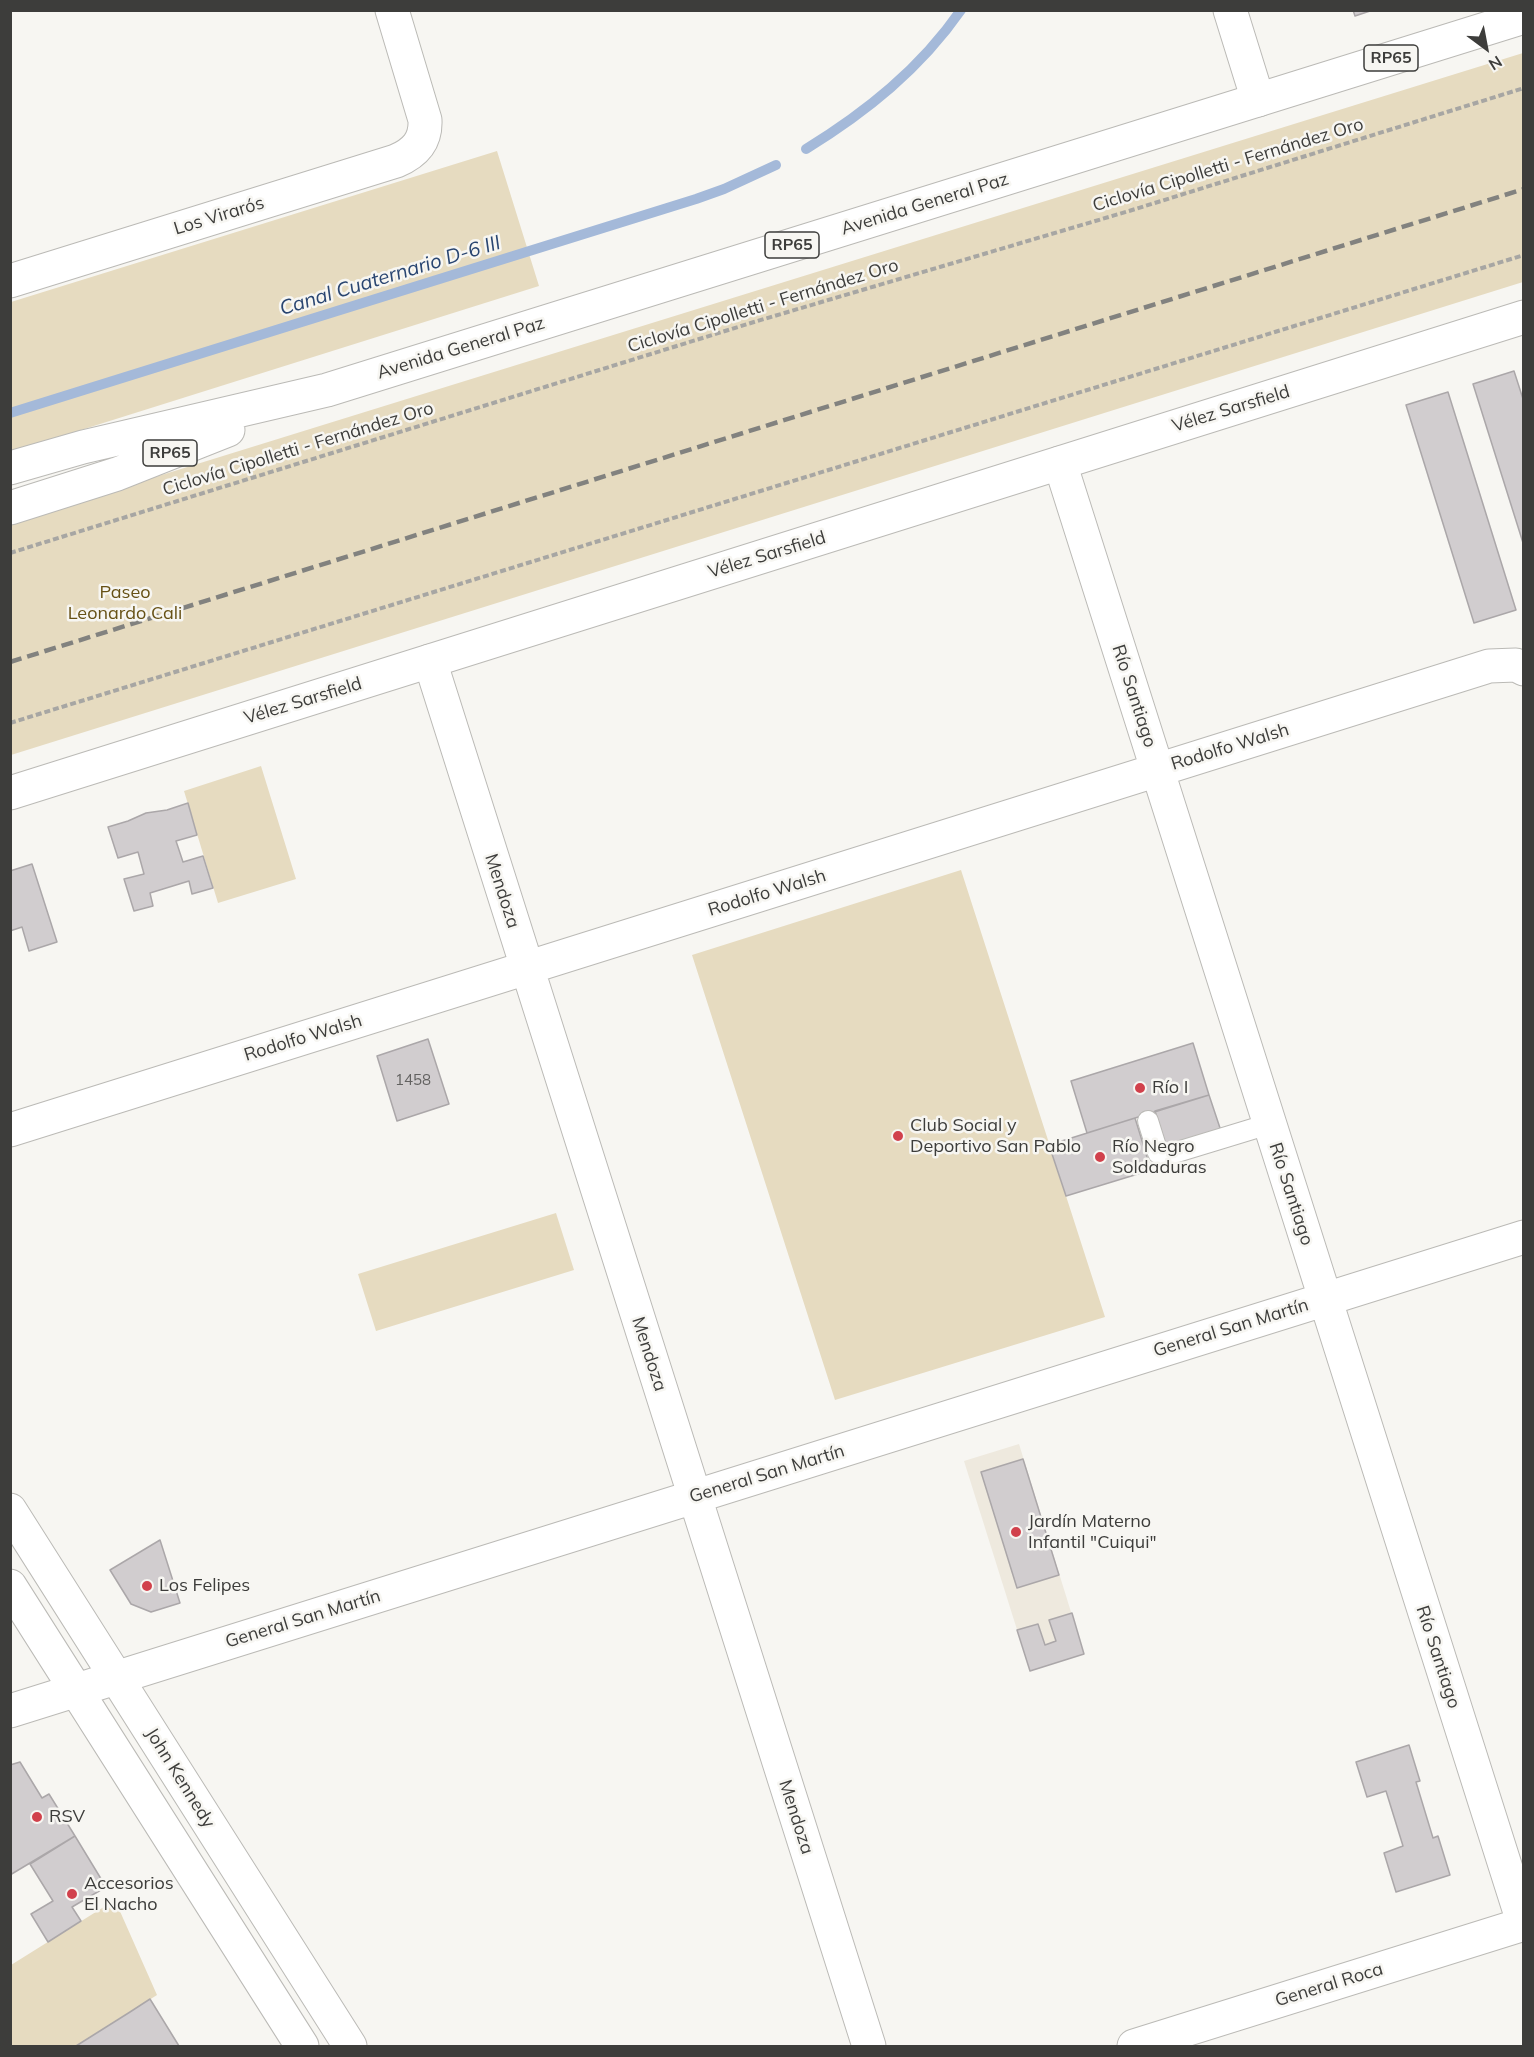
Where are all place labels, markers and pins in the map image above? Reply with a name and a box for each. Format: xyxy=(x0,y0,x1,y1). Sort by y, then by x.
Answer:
place label: Río I xyxy=(1152,1077,1188,1099)
marker: Río I xyxy=(1133,1081,1147,1095)
place label: Club Social y Deportivo San Pablo xyxy=(910,1115,1081,1158)
marker: Club Social y Deportivo San Pablo xyxy=(891,1129,905,1143)
place label: Río Negro Soldaduras xyxy=(1112,1136,1207,1178)
marker: Río Negro Soldaduras xyxy=(1093,1150,1107,1164)
place label: Jardín Materno Infantil "Cuiqui" xyxy=(1028,1511,1156,1553)
marker: Jardín Materno Infantil "Cuiqui" xyxy=(1009,1525,1023,1539)
place label: Los Felipes xyxy=(159,1575,250,1597)
marker: Los Felipes xyxy=(140,1579,154,1593)
place label: RSV xyxy=(49,1806,85,1828)
marker: RSV xyxy=(30,1810,44,1824)
place label: Accesorios El Nacho xyxy=(84,1873,174,1916)
marker: Accesorios El Nacho xyxy=(65,1887,79,1901)

